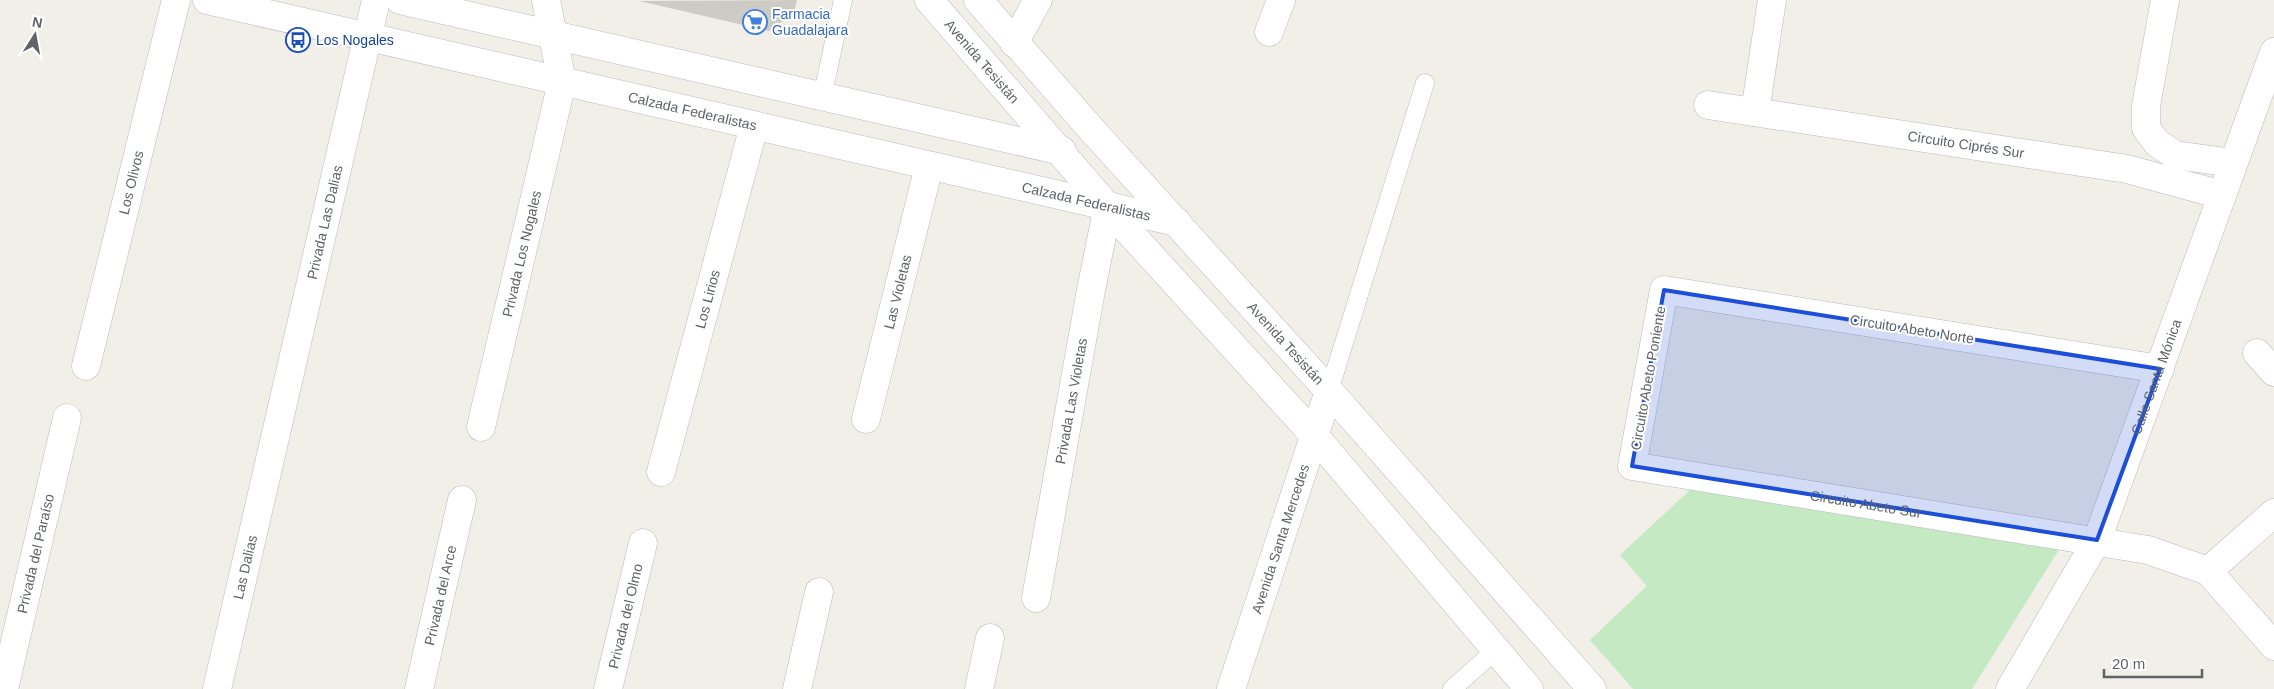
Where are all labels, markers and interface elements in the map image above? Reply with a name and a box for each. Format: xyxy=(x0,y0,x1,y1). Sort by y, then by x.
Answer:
place label: Farmacia Guadalajara xyxy=(772,6,848,38)
supermarket icon: Farmacia Guadalajara xyxy=(742,9,768,35)
north arrow xyxy=(10,10,60,60)
text: N xyxy=(31,13,44,31)
street label: Avenida Tesistán xyxy=(941,16,1022,106)
bus stop icon: Los Nogales xyxy=(285,27,311,53)
place label: Los Nogales xyxy=(316,32,394,48)
street label: Calzada Federalistas xyxy=(626,89,758,134)
street label: Circuito Ciprés Sur xyxy=(1907,128,2026,161)
street label: Los Olivos xyxy=(116,149,147,216)
street label: Privada Las Dalias xyxy=(304,164,346,281)
street label: Calzada Federalistas xyxy=(1020,179,1152,224)
street label: Privada Los Nogales xyxy=(499,189,544,319)
street label: Las Violetas xyxy=(881,253,915,331)
street label: Los Lirios xyxy=(692,268,723,330)
street label: Avenida Tesistán xyxy=(1244,299,1327,388)
street label: Circuito Abeto Poniente xyxy=(1627,304,1669,451)
street label: Circuito Abeto Norte xyxy=(1849,311,1975,347)
street label: Calle Santa Mónica xyxy=(2128,317,2184,437)
street label: Privada Las Violetas xyxy=(1052,337,1090,465)
street label: Avenida Santa Mercedes xyxy=(1248,462,1312,616)
street label: Circuito Abeto Sur xyxy=(1809,487,1923,521)
street label: Privada del Paraíso xyxy=(14,492,57,615)
street label: Las Dalias xyxy=(230,534,260,601)
street label: Privada del Arce xyxy=(421,544,459,647)
street label: Privada del Olmo xyxy=(605,562,646,670)
scale bar xyxy=(2104,646,2202,678)
text: 20 m xyxy=(2112,655,2145,672)

